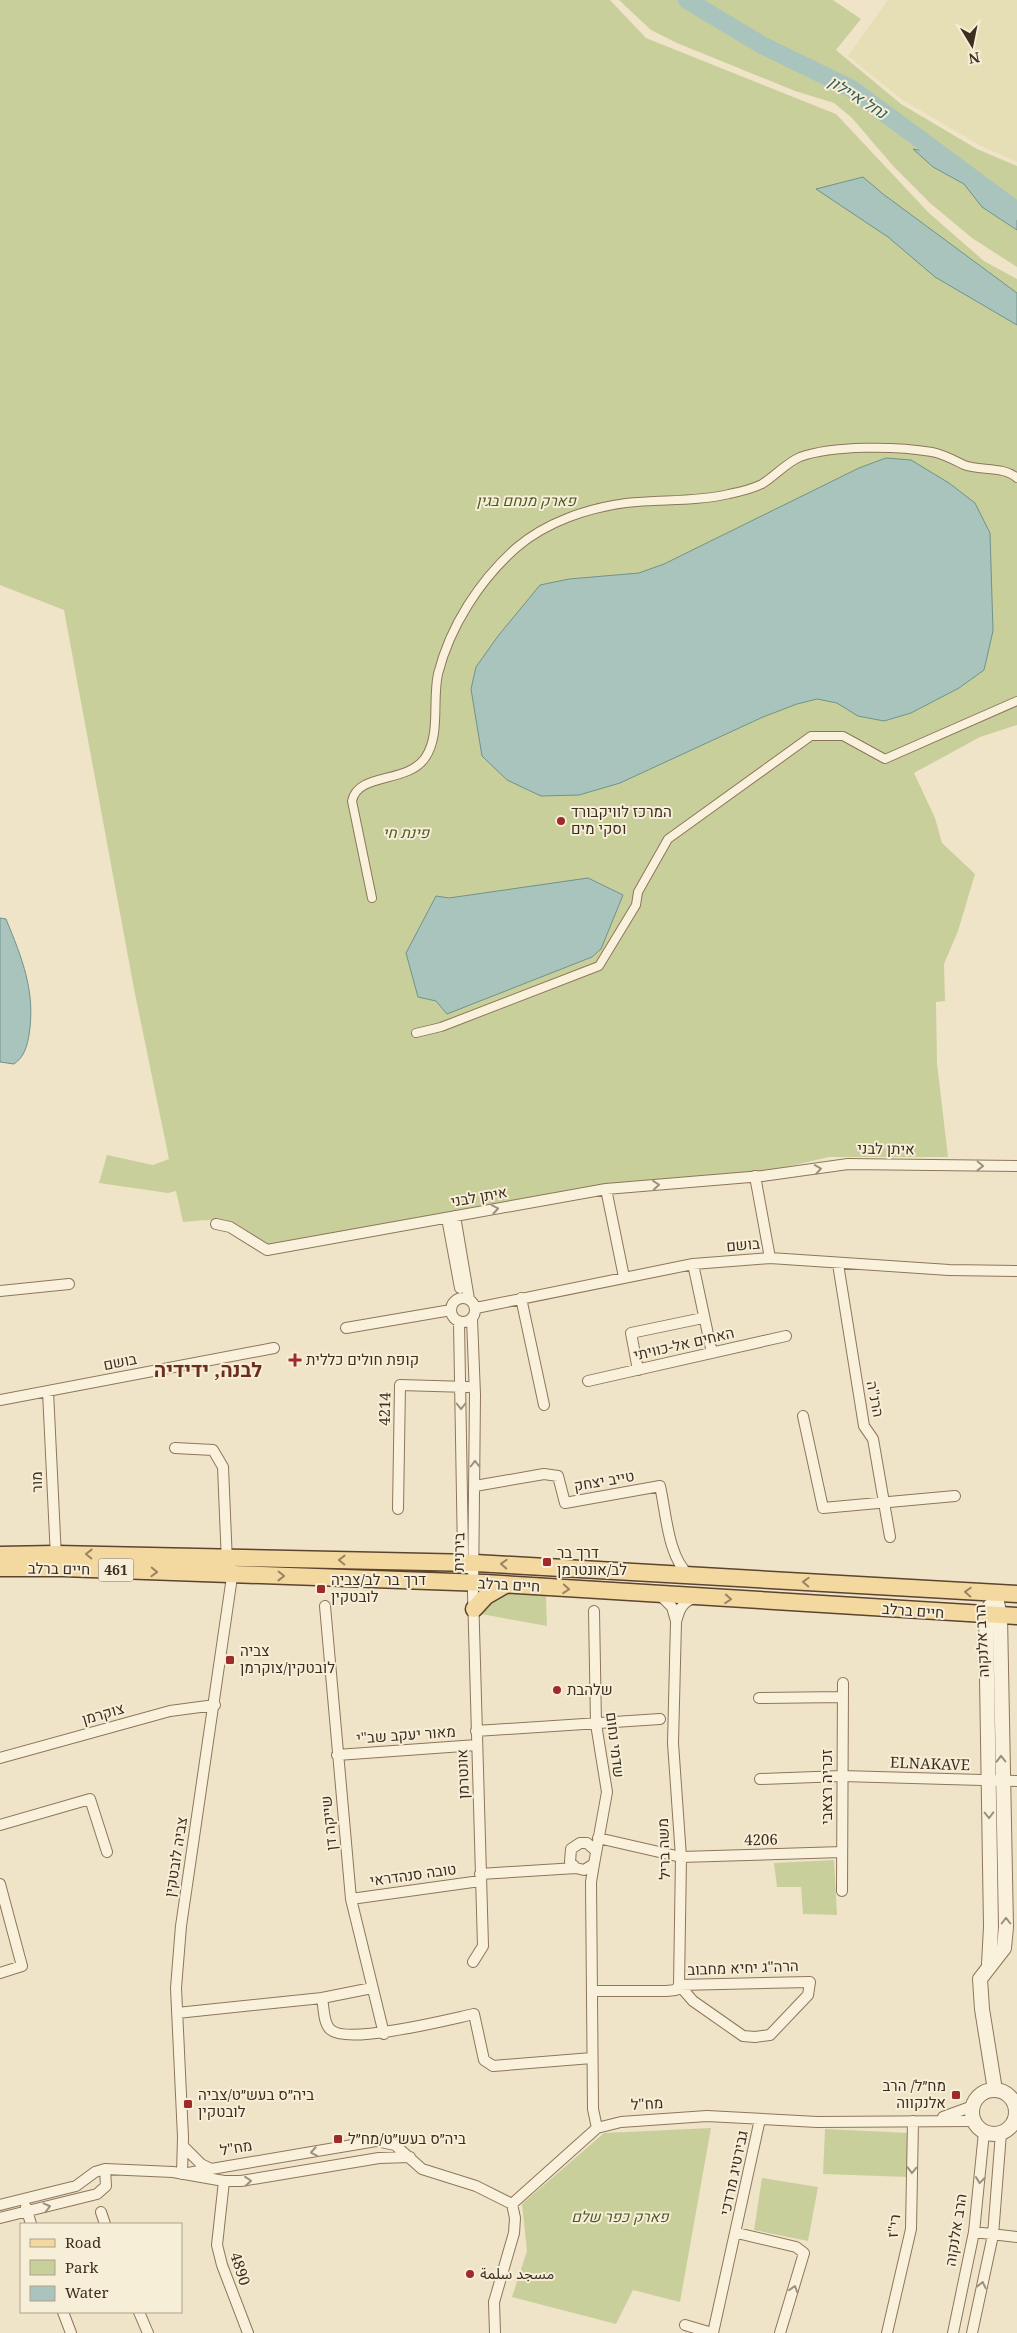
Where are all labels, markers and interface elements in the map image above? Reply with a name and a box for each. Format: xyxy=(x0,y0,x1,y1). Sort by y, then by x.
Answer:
north arrow xyxy=(947,20,997,70)
text: N xyxy=(967,48,981,69)
water label: נחל איילון xyxy=(824,70,893,124)
park label: פארק מנחם בגין xyxy=(476,490,577,510)
place label: המרכז לוויקבורד וסקי מים xyxy=(571,801,672,838)
marker: המרכז לוויקבורד וסקי מים xyxy=(555,815,567,827)
park label: פינת חי xyxy=(383,822,431,842)
street label: איתן לבני xyxy=(857,1138,915,1158)
one-way arrow xyxy=(976,1160,984,1171)
one-way arrow xyxy=(813,1164,822,1174)
one-way arrow xyxy=(652,1179,660,1190)
street label: איתן לבני xyxy=(449,1181,509,1211)
one-way arrow xyxy=(491,1204,500,1215)
street label: בושם xyxy=(725,1233,761,1255)
street label: האחים אל-כוויתי xyxy=(631,1322,736,1364)
street label: בושם xyxy=(101,1348,138,1374)
place label: קופת חולים כללית xyxy=(306,1349,419,1369)
marker: קופת חולים כללית xyxy=(288,1353,302,1367)
district label: לבנה, ידידיה xyxy=(154,1356,262,1383)
street label: הרנ"ה xyxy=(863,1379,889,1419)
street label: 4214 xyxy=(374,1391,394,1426)
one-way arrow xyxy=(456,1402,466,1410)
one-way arrow xyxy=(470,1460,480,1468)
street label: טייב יצחק xyxy=(572,1465,636,1495)
street label: מור xyxy=(26,1471,46,1493)
street label: בירנית xyxy=(448,1532,468,1572)
place label: דרך בר לב/אונטרמן xyxy=(557,1542,627,1579)
one-way arrow xyxy=(85,1549,92,1559)
one-way arrow xyxy=(337,1555,345,1565)
marker: דרך בר לב/אונטרמן xyxy=(541,1556,553,1568)
street label: חיים ברלב xyxy=(28,1557,90,1579)
road number: 461 xyxy=(98,1558,134,1582)
one-way arrow xyxy=(500,1559,508,1570)
one-way arrow xyxy=(150,1566,158,1577)
place label: דרך בר לב/צביה לובטקין xyxy=(331,1569,426,1606)
one-way arrow xyxy=(278,1571,285,1581)
street label: חיים ברלב xyxy=(477,1572,541,1596)
one-way arrow xyxy=(802,1577,810,1588)
marker: דרך בר לב/צביה לובטקין xyxy=(315,1583,327,1595)
one-way arrow xyxy=(562,1583,570,1594)
one-way arrow xyxy=(964,1586,972,1597)
one-way arrow xyxy=(724,1593,732,1604)
street label: חיים ברלב xyxy=(881,1598,945,1622)
street label: הרב אלנקוה xyxy=(969,1604,993,1678)
place label: צביה לובטקין/צוקרמן xyxy=(240,1640,335,1677)
marker: צביה לובטקין/צוקרמן xyxy=(224,1654,236,1666)
place label: שלהבת xyxy=(567,1679,613,1699)
marker: שלהבת xyxy=(551,1684,563,1696)
street label: צוקרמן xyxy=(79,1697,126,1729)
street label: שדמי נחום xyxy=(602,1711,630,1779)
street label: מאור יעקב שב"י xyxy=(356,1721,456,1747)
street label: אונטרמן xyxy=(451,1749,473,1799)
street label: זכריה רצאבי xyxy=(816,1749,836,1825)
street label: ELNAKAVE xyxy=(890,1752,970,1774)
one-way arrow xyxy=(996,1755,1006,1762)
street label: שייקה דן xyxy=(315,1795,341,1852)
one-way arrow xyxy=(984,1812,994,1820)
street label: צביה לובטקין xyxy=(159,1815,191,1898)
street label: משה בריל xyxy=(652,1818,674,1880)
street label: 4206 xyxy=(744,1829,778,1849)
street label: טובה סנהדראי xyxy=(368,1858,458,1890)
one-way arrow xyxy=(1001,1917,1011,1924)
street label: הרה"ג יחיא מחבוב xyxy=(687,1955,799,1979)
place label: מח״ל/ הרב אלנקווה xyxy=(882,2075,946,2112)
place label: ביה״ס בעש״ט/צביה לובטקין xyxy=(198,2084,314,2121)
marker: מח״ל/ הרב אלנקווה xyxy=(950,2089,962,2101)
street label: מח"ל xyxy=(630,2092,664,2114)
marker: ביה״ס בעש״ט/צביה לובטקין xyxy=(182,2098,194,2110)
place label: ביה״ס בעש״ט/מח״ל xyxy=(348,2128,466,2148)
street label: גבירטיג מרדכי xyxy=(714,2128,752,2217)
marker: ביה״ס בעש״ט/מח״ל xyxy=(332,2133,344,2145)
street label: מח"ל xyxy=(218,2134,254,2160)
one-way arrow xyxy=(310,2146,319,2156)
one-way arrow xyxy=(907,2166,917,2174)
one-way arrow xyxy=(244,2175,252,2186)
one-way arrow xyxy=(974,2176,985,2184)
street label: הרב אלנקוה xyxy=(939,2192,971,2268)
one-way arrow xyxy=(43,2202,52,2213)
park label: פארק כפר שלם xyxy=(571,2206,670,2226)
street label: רי"ז xyxy=(882,2213,904,2239)
legend xyxy=(20,2223,182,2313)
text: Road xyxy=(65,2232,101,2252)
street label: 4890 xyxy=(226,2250,256,2288)
text: Park xyxy=(65,2257,99,2277)
place label: مسجد سلمة xyxy=(480,2263,554,2283)
marker: مسجد سلمة xyxy=(464,2268,476,2280)
one-way arrow xyxy=(976,2281,987,2290)
text: Water xyxy=(65,2282,108,2302)
one-way arrow xyxy=(788,2285,798,2293)

